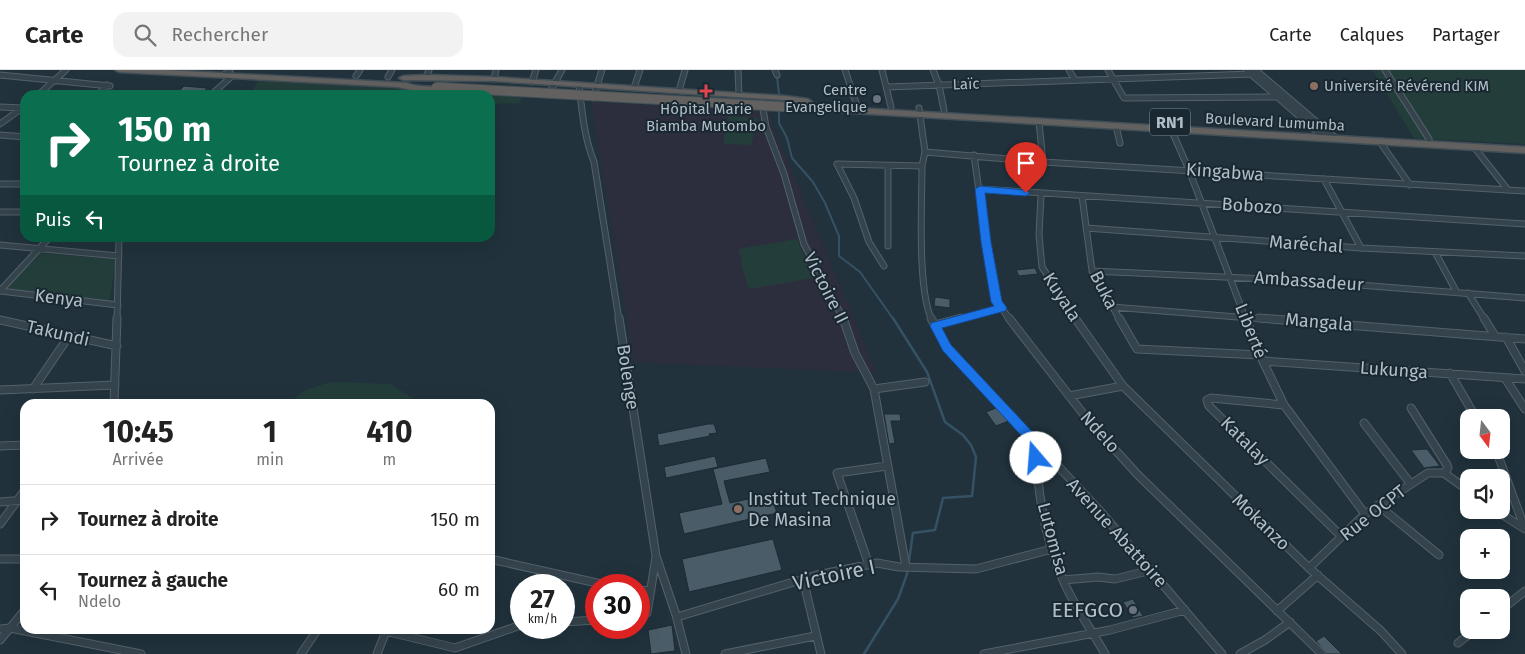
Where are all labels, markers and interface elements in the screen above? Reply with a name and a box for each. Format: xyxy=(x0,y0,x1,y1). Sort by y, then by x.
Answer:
search box xyxy=(113,12,463,57)
text: Carte xyxy=(25,21,83,49)
icon: search xyxy=(131,21,159,49)
text: Rechercher xyxy=(171,23,268,46)
text: Carte xyxy=(1269,24,1312,46)
text: Calques xyxy=(1340,24,1404,46)
text: Partager xyxy=(1432,24,1500,46)
street label: Laïc xyxy=(952,75,980,93)
place label: Université Révérend KIM xyxy=(1324,77,1489,95)
marker: Université Révérend KIM xyxy=(1308,80,1320,92)
place label: Centre Evangelique xyxy=(785,81,867,116)
marker: Hôpital Marie Biamba Mutombo xyxy=(699,84,713,98)
marker: Centre Evangelique xyxy=(871,93,883,105)
place label: Hôpital Marie Biamba Mutombo xyxy=(646,100,766,135)
text: 150 m xyxy=(118,108,211,150)
road number: RN1 xyxy=(1150,108,1190,136)
street label: Boulevard Lumumba xyxy=(1205,109,1345,135)
icon: right xyxy=(35,110,100,175)
pin xyxy=(1005,142,1047,193)
icon: arrive xyxy=(1012,149,1040,177)
text: Tournez à droite xyxy=(118,150,280,177)
street label: Kingabwa xyxy=(1185,158,1265,186)
street label: Bobozo xyxy=(1221,193,1283,219)
icon: left xyxy=(81,205,109,233)
text: Puis xyxy=(35,208,71,231)
street label: Maréchal xyxy=(1268,230,1344,258)
street label: Victoire II xyxy=(799,249,853,327)
street label: Ambassadeur xyxy=(1253,266,1365,296)
street label: Buka xyxy=(1085,267,1123,313)
street label: Kuyala xyxy=(1038,268,1086,326)
street label: Kenya xyxy=(33,284,85,312)
street label: Liberté xyxy=(1230,300,1272,362)
street label: Mangala xyxy=(1284,308,1354,336)
street label: Takundi xyxy=(24,315,92,351)
street label: Bolenge xyxy=(612,343,644,411)
street label: Lukunga xyxy=(1359,357,1429,383)
street label: Ndelo xyxy=(1076,407,1124,457)
north arrow xyxy=(1460,409,1510,459)
map controls xyxy=(1460,409,1510,639)
street label: Katalay xyxy=(1216,412,1274,470)
text: 10:45 xyxy=(102,414,174,450)
text: 1 xyxy=(263,414,277,450)
text: 410 xyxy=(366,414,413,450)
position arrow xyxy=(1009,431,1061,483)
text: Arrivée xyxy=(112,450,164,469)
text: min xyxy=(256,450,284,469)
text: m xyxy=(383,450,396,469)
button: sound xyxy=(1460,469,1510,519)
street label: Avenue Abattoire xyxy=(1062,474,1172,592)
street label: Rue OCPT xyxy=(1336,480,1411,546)
place label: Institut Technique De Masina xyxy=(748,488,896,531)
street label: Mokanzo xyxy=(1227,489,1295,555)
street label: Lutomisa xyxy=(1033,500,1073,578)
marker: Institut Technique De Masina xyxy=(732,503,744,515)
icon: right xyxy=(35,506,63,534)
text: Tournez à droite xyxy=(78,508,219,531)
text: 150 m xyxy=(430,508,480,531)
button: + xyxy=(1460,529,1510,579)
street label: Victoire I xyxy=(790,554,878,596)
text: Tournez à gauche xyxy=(78,569,228,592)
speed limit sign: 30 xyxy=(585,574,650,639)
icon: left xyxy=(35,576,63,604)
text: 60 m xyxy=(438,578,480,601)
text: 27 xyxy=(530,585,555,615)
button: − xyxy=(1460,589,1510,639)
text: Ndelo xyxy=(78,592,121,611)
place label: EEFGCO xyxy=(1051,597,1123,623)
marker: EEFGCO xyxy=(1127,604,1139,616)
text: km/h xyxy=(528,612,557,626)

